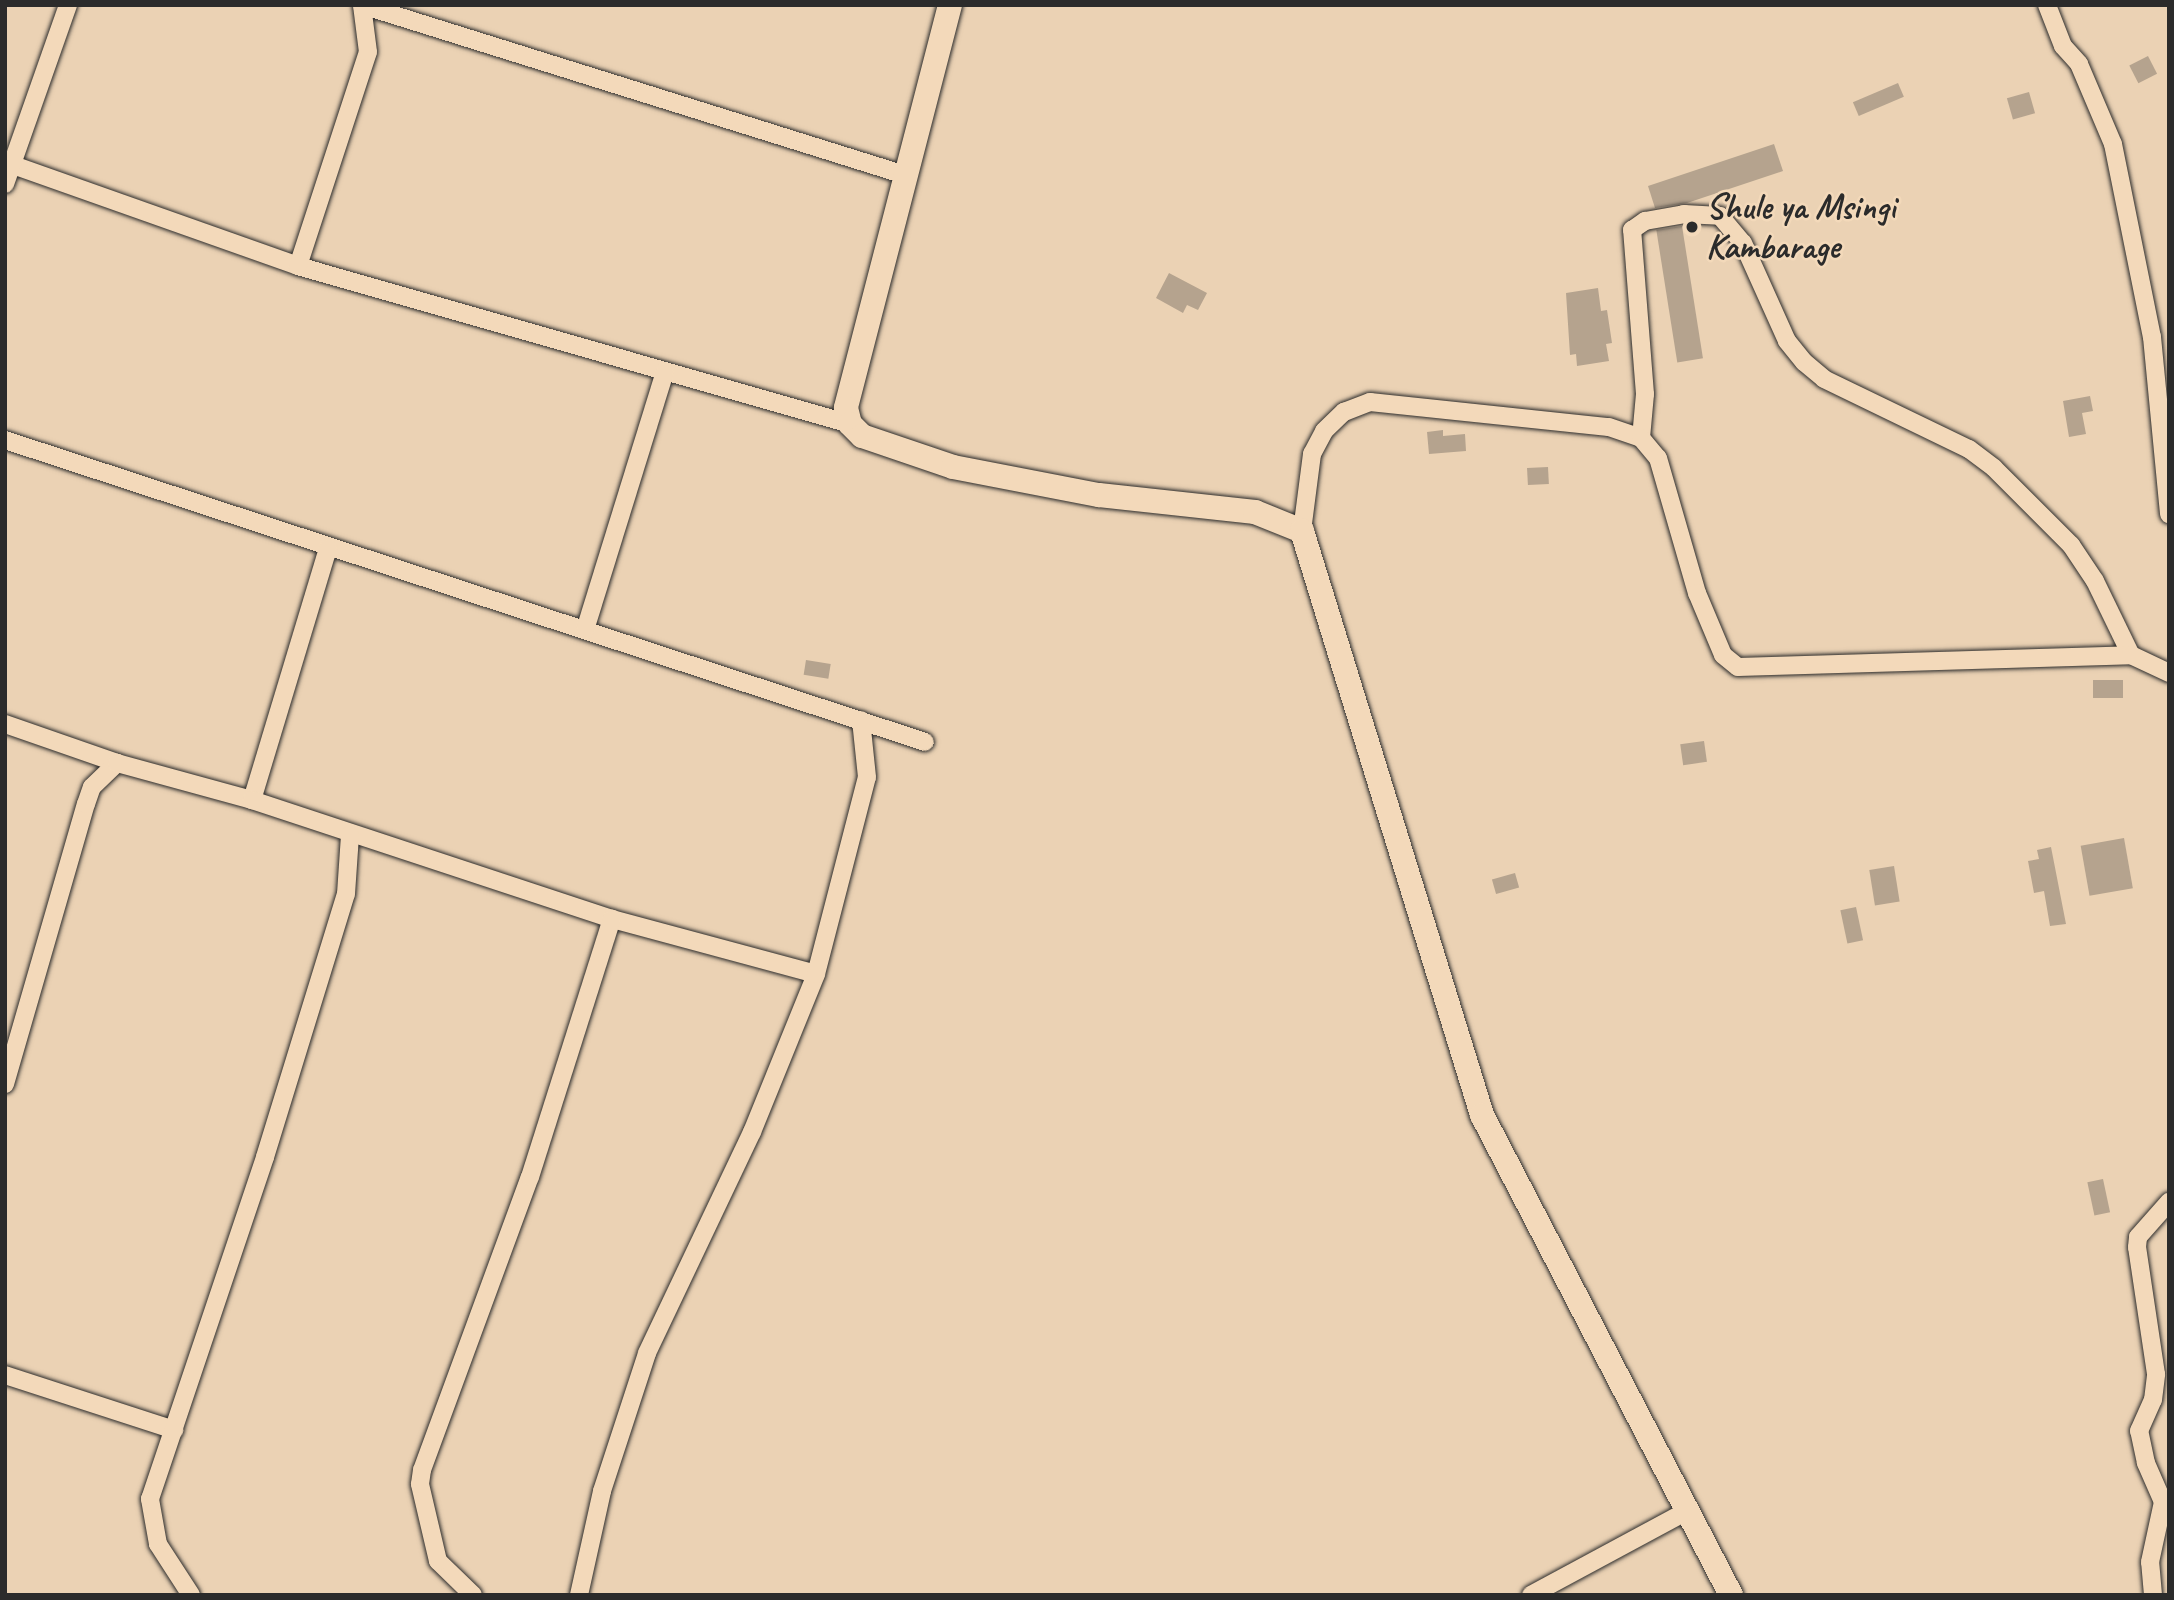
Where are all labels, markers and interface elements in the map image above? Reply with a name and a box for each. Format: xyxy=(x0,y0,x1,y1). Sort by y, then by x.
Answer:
place label: Shule ya Msingi Kambarage xyxy=(1706,186,1896,268)
marker: Shule ya Msingi Kambarage xyxy=(1684,219,1700,235)

